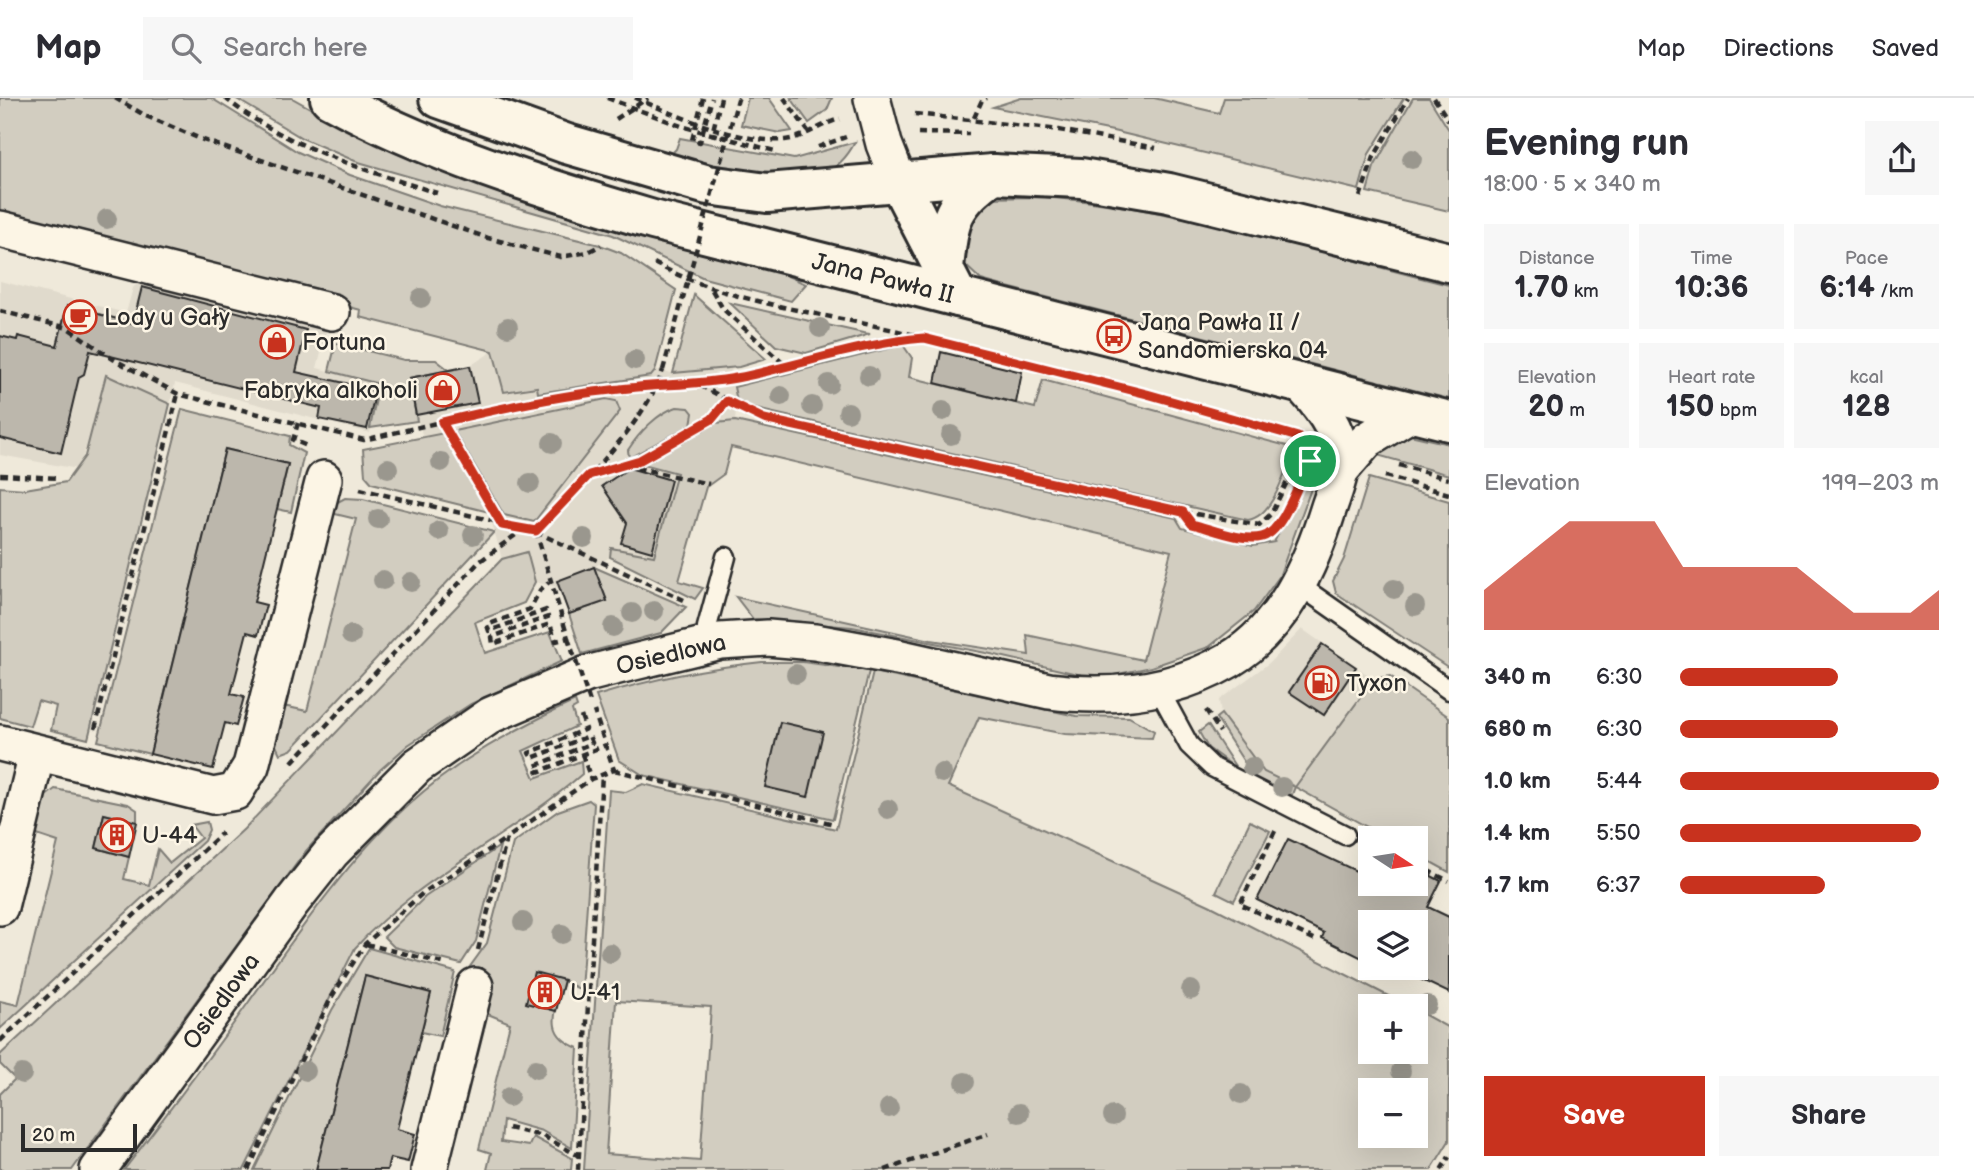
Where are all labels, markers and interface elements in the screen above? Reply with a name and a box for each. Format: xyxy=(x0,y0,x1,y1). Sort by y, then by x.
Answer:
search box xyxy=(143,17,633,80)
text: Map xyxy=(35,28,101,68)
icon: search xyxy=(167,29,205,67)
text: Search here xyxy=(223,33,367,64)
text: Map xyxy=(1637,34,1685,63)
text: Directions xyxy=(1723,34,1834,63)
text: Saved xyxy=(1872,34,1939,63)
text: Evening run xyxy=(1484,121,1689,166)
button: share xyxy=(1865,121,1939,195)
text: 18:00 · 5 × 340 m xyxy=(1484,170,1661,198)
street label: Jana Pawła II xyxy=(809,247,957,310)
text: Distance xyxy=(1519,247,1594,270)
text: Time xyxy=(1690,247,1733,270)
text: Pace xyxy=(1845,247,1888,270)
text: 1.70 xyxy=(1514,270,1569,306)
text: 10:36 xyxy=(1674,270,1749,306)
text: 6:14 xyxy=(1819,270,1875,306)
text: km xyxy=(1569,280,1599,303)
text: /km xyxy=(1875,280,1914,303)
cafe icon: Lody u Gały xyxy=(61,298,99,336)
place label: Lody u Gały xyxy=(104,303,230,332)
place label: Jana Pawła II / Sandomierska 04 xyxy=(1138,308,1328,365)
bus stop icon: Jana Pawła II / Sandomierska 04 xyxy=(1095,317,1133,355)
shop icon: Fortuna xyxy=(258,323,296,361)
place label: Fortuna xyxy=(302,328,386,357)
text: Elevation xyxy=(1517,366,1596,389)
text: Heart rate xyxy=(1668,366,1755,389)
text: kcal xyxy=(1849,366,1884,389)
shop icon: Fabryka alkoholi xyxy=(424,371,462,409)
place label: Fabryka alkoholi xyxy=(243,376,418,405)
text: 20 xyxy=(1528,389,1564,425)
text: 150 xyxy=(1666,389,1715,425)
text: 128 xyxy=(1842,389,1891,425)
text: m xyxy=(1564,399,1585,422)
text: bpm xyxy=(1715,399,1757,422)
pin xyxy=(1280,431,1340,491)
icon: arrive xyxy=(1291,442,1329,480)
text: Elevation xyxy=(1484,469,1580,497)
text: 199–203 m xyxy=(1822,469,1939,497)
street label: Osiedlowa xyxy=(613,628,729,681)
text: 340 m xyxy=(1484,663,1551,691)
text: 6:30 xyxy=(1596,663,1642,691)
fuel station icon: Tyxon xyxy=(1303,664,1341,702)
place label: Tyxon xyxy=(1346,669,1407,698)
text: 680 m xyxy=(1484,715,1552,743)
text: 6:30 xyxy=(1596,715,1642,743)
text: 1.0 km xyxy=(1484,767,1551,795)
text: 5:44 xyxy=(1596,767,1642,795)
building icon: U-44 xyxy=(98,816,136,854)
text: 1.4 km xyxy=(1484,819,1550,847)
text: 5:50 xyxy=(1596,819,1641,847)
place label: U-44 xyxy=(142,821,198,850)
north arrow xyxy=(1358,826,1428,896)
map controls xyxy=(1358,826,1428,1148)
text: 1.7 km xyxy=(1484,871,1549,899)
text: 6:37 xyxy=(1596,871,1640,899)
button: layers xyxy=(1358,910,1428,980)
street label: Osiedlowa xyxy=(177,947,266,1055)
building icon: U-41 xyxy=(526,973,564,1011)
place label: U-41 xyxy=(570,978,620,1007)
button: + xyxy=(1358,994,1428,1064)
button: Save xyxy=(1484,1076,1705,1156)
button: Share xyxy=(1719,1076,1939,1156)
button: − xyxy=(1358,1078,1428,1148)
scale bar xyxy=(21,1121,136,1153)
text: 20 m xyxy=(32,1124,75,1147)

